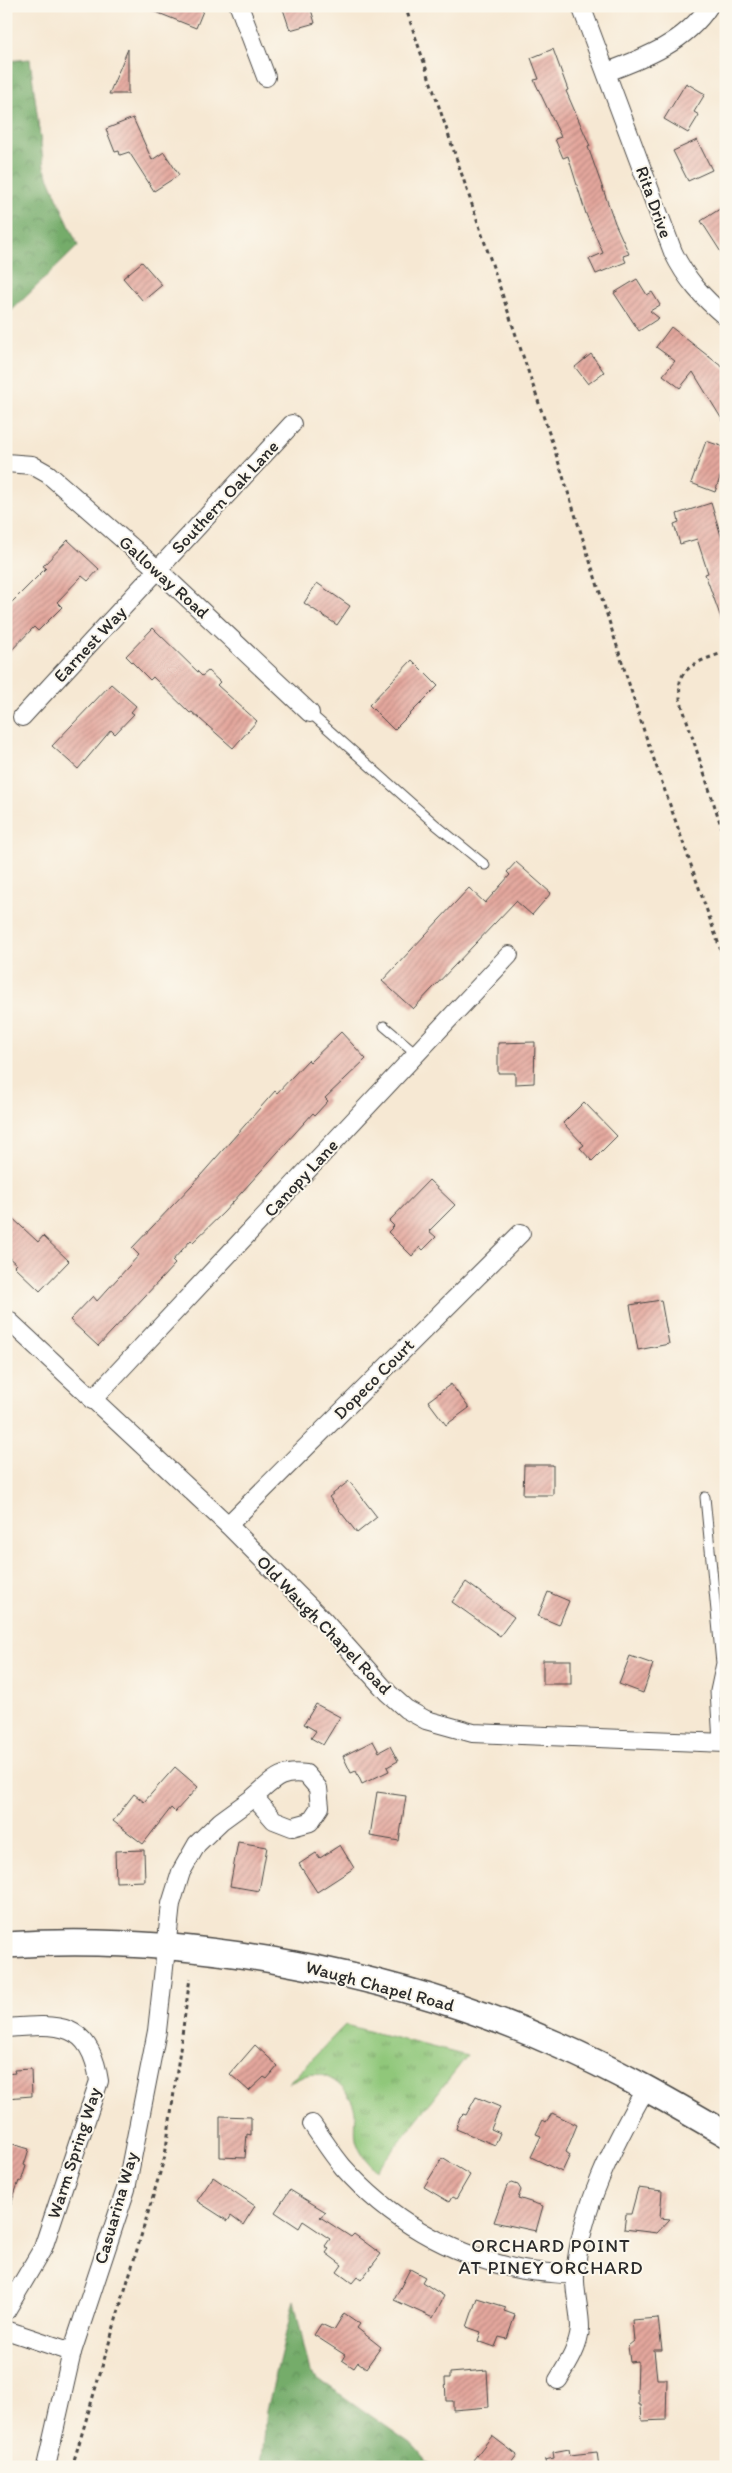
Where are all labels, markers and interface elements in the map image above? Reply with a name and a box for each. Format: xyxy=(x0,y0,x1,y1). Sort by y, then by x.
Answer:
street label: Rita Drive xyxy=(631,163,677,241)
street label: Southern Oak Lane xyxy=(167,436,283,558)
street label: Galloway Road xyxy=(114,531,214,623)
street label: Earnest Way xyxy=(49,601,131,687)
street label: Canopy Lane xyxy=(259,1134,343,1222)
street label: Dopeco Court xyxy=(329,1334,419,1424)
street label: Old Waugh Chapel Road xyxy=(252,1551,396,1699)
street label: Waugh Chapel Road xyxy=(303,1956,457,2017)
street label: Warm Spring Way xyxy=(42,2084,106,2221)
street label: Casuarina Way xyxy=(89,2149,143,2267)
district label: ORCHARD POINT AT PINEY ORCHARD xyxy=(458,2234,644,2279)

